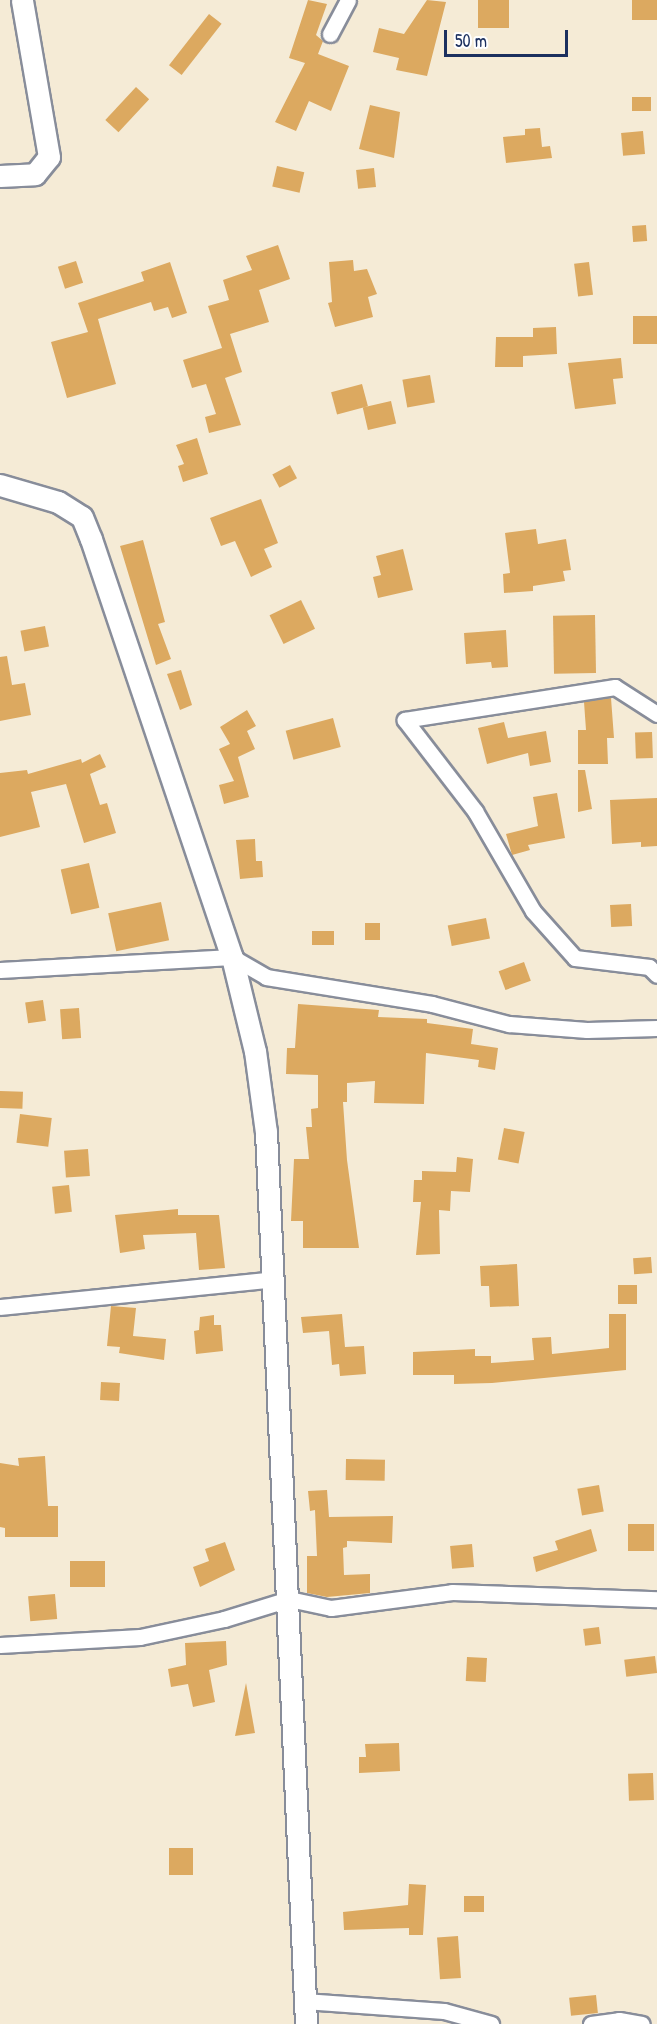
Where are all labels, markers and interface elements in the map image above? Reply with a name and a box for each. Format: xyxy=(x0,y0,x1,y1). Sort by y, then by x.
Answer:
scale bar xyxy=(447,18,572,56)
text: 50 m xyxy=(455,28,487,53)

